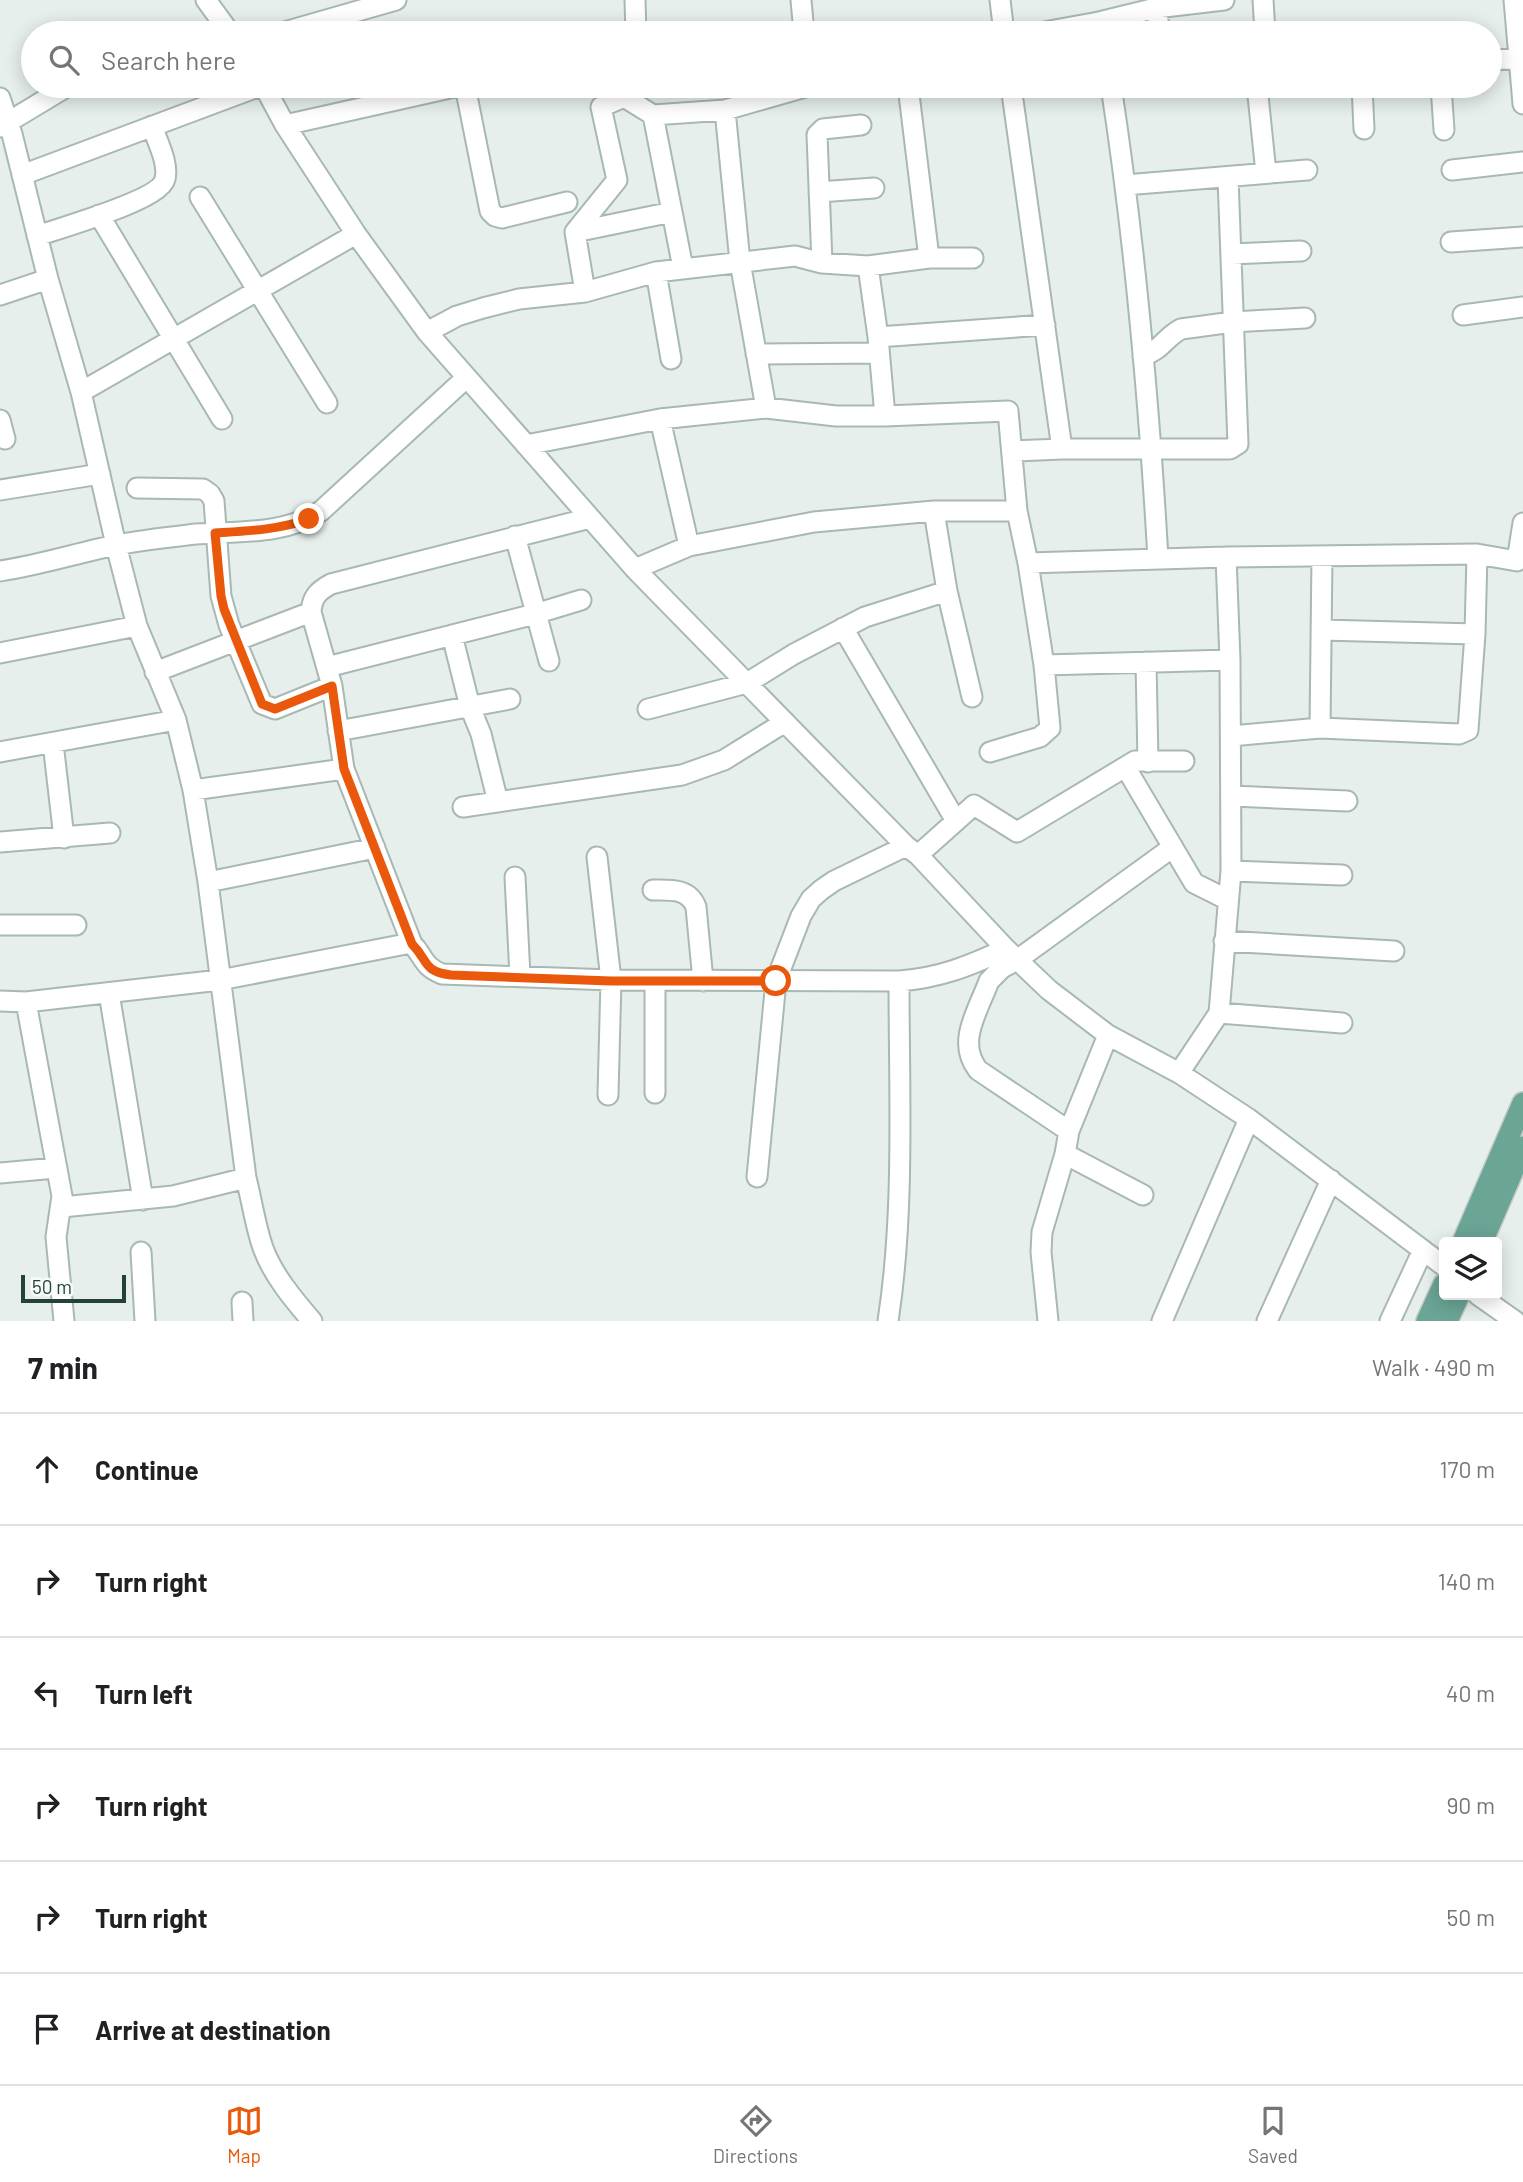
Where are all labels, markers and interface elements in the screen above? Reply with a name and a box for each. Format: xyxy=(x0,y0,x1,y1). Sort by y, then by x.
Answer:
search box xyxy=(21,21,1502,98)
icon: search xyxy=(45,41,83,79)
text: Search here xyxy=(101,44,236,75)
route end xyxy=(293,503,324,534)
route start xyxy=(760,965,791,996)
map controls xyxy=(1439,1237,1502,1300)
button: layers xyxy=(1439,1237,1502,1300)
scale bar xyxy=(21,1272,126,1304)
text: 50 m xyxy=(32,1275,72,1298)
text: 7 min xyxy=(28,1349,98,1385)
text: Walk · 490 m xyxy=(1372,1353,1495,1381)
icon: ahead xyxy=(28,1450,66,1488)
text: Continue xyxy=(95,1454,199,1485)
text: 170 m xyxy=(1439,1455,1495,1483)
icon: right xyxy=(28,1562,66,1600)
text: Turn right xyxy=(95,1566,208,1597)
text: 140 m xyxy=(1438,1567,1495,1595)
icon: left xyxy=(28,1674,66,1712)
text: Turn left xyxy=(95,1678,193,1709)
text: 40 m xyxy=(1446,1679,1495,1707)
icon: right xyxy=(28,1786,66,1824)
text: Turn right xyxy=(95,1790,208,1821)
text: 90 m xyxy=(1446,1791,1495,1819)
icon: right xyxy=(28,1898,66,1936)
text: Turn right xyxy=(95,1902,208,1933)
text: 50 m xyxy=(1447,1903,1495,1931)
icon: arrive xyxy=(28,2010,66,2048)
text: Arrive at destination xyxy=(95,2014,331,2045)
tab: Map xyxy=(225,2102,263,2167)
tab: Directions xyxy=(713,2102,798,2167)
tab: Saved xyxy=(1248,2102,1298,2167)

